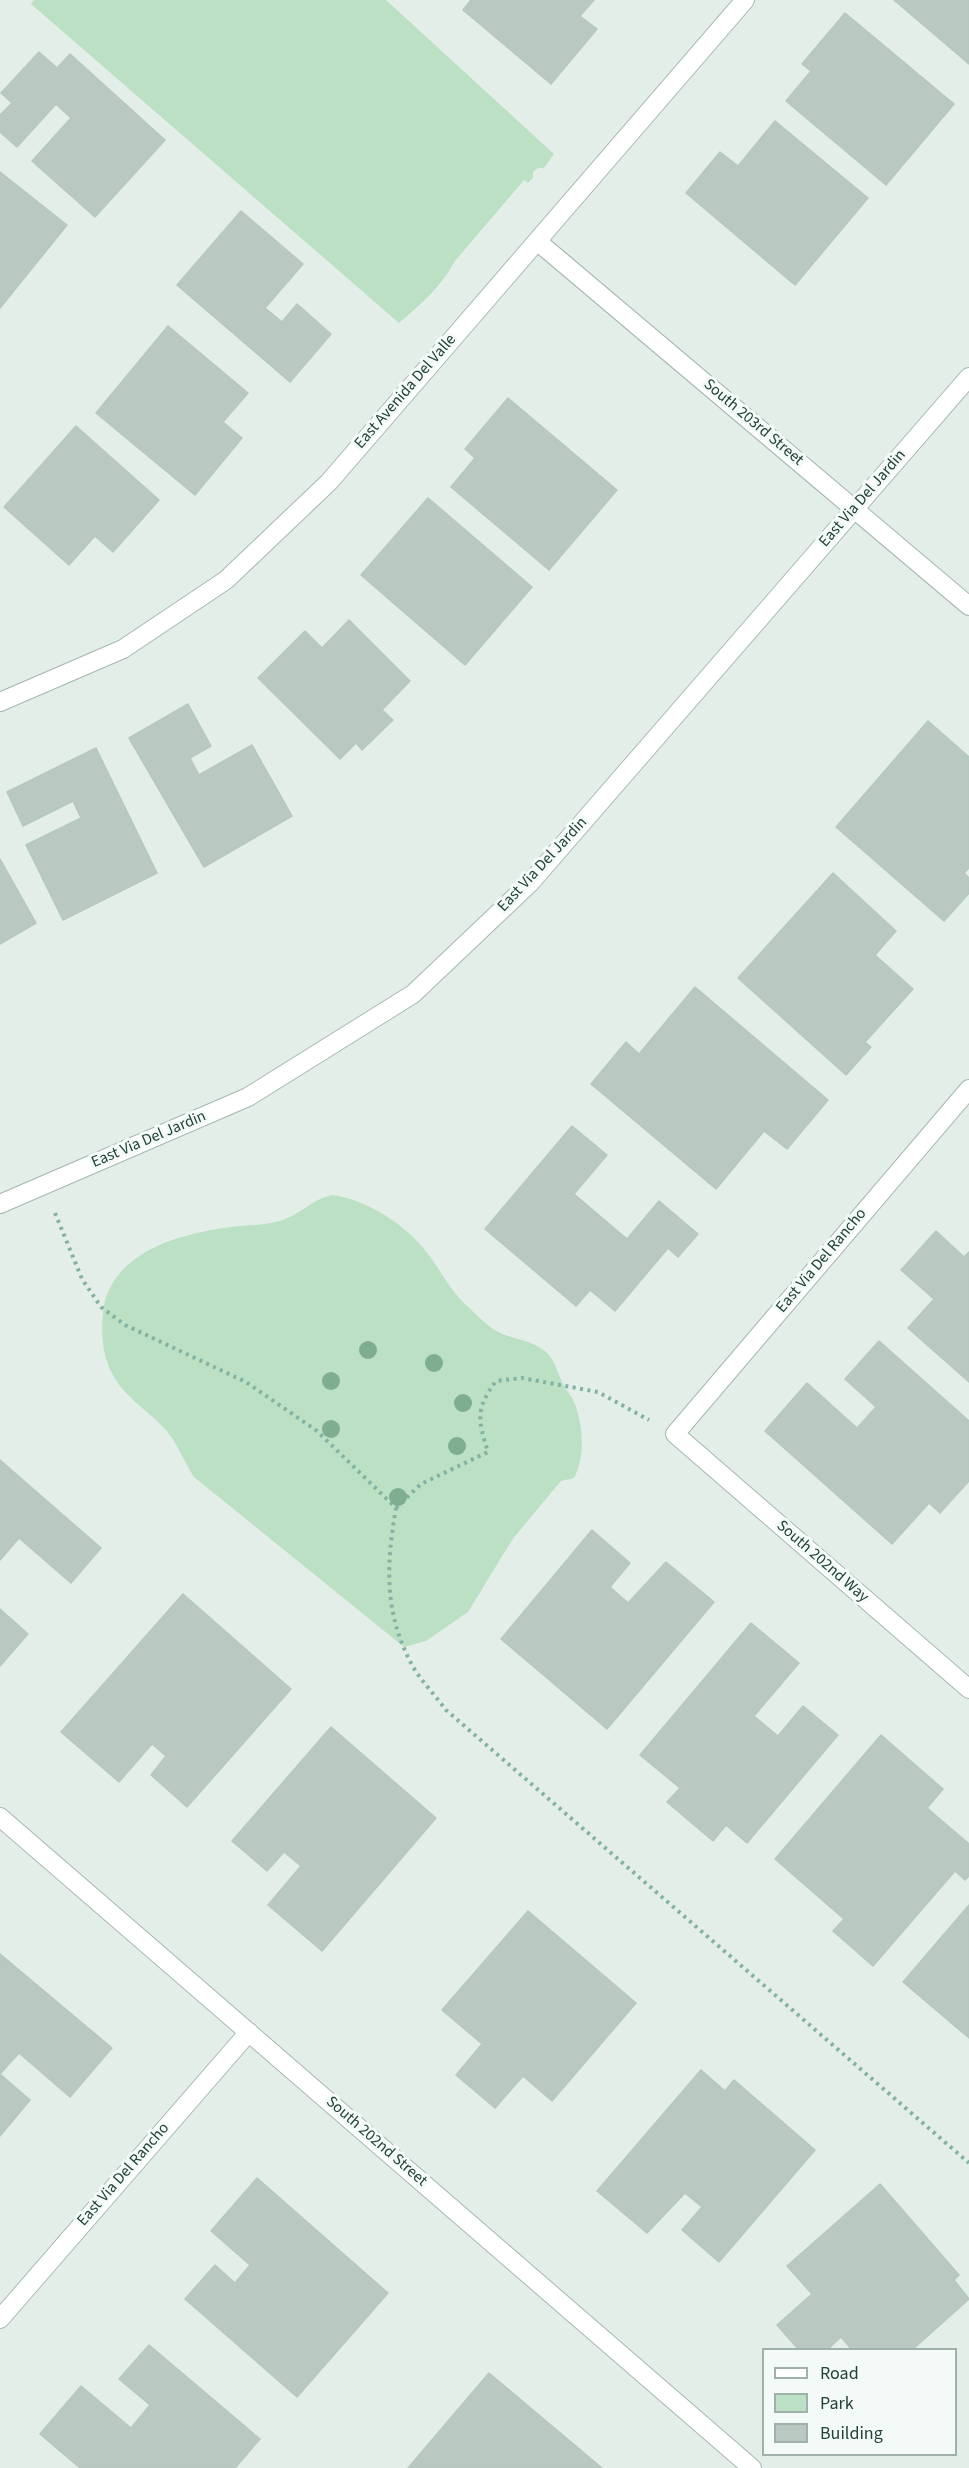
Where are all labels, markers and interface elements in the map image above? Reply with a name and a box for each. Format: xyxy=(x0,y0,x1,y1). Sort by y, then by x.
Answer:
street label: East Avenida Del Valle xyxy=(351,331,461,453)
street label: South 203rd Street xyxy=(699,376,807,470)
street label: East Via Del Jardin xyxy=(816,446,910,552)
street label: East Via Del Jardin xyxy=(494,814,592,916)
street label: East Via Del Jardin xyxy=(89,1107,209,1173)
street label: East Via Del Rancho xyxy=(773,1205,871,1317)
street label: South 202nd Way xyxy=(772,1517,872,1607)
street label: South 202nd Street xyxy=(321,2093,431,2191)
street label: East Via Del Rancho xyxy=(74,2119,174,2231)
legend xyxy=(762,2348,957,2456)
text: Road xyxy=(820,2361,859,2386)
text: Park xyxy=(820,2391,854,2416)
text: Building xyxy=(820,2421,883,2446)

